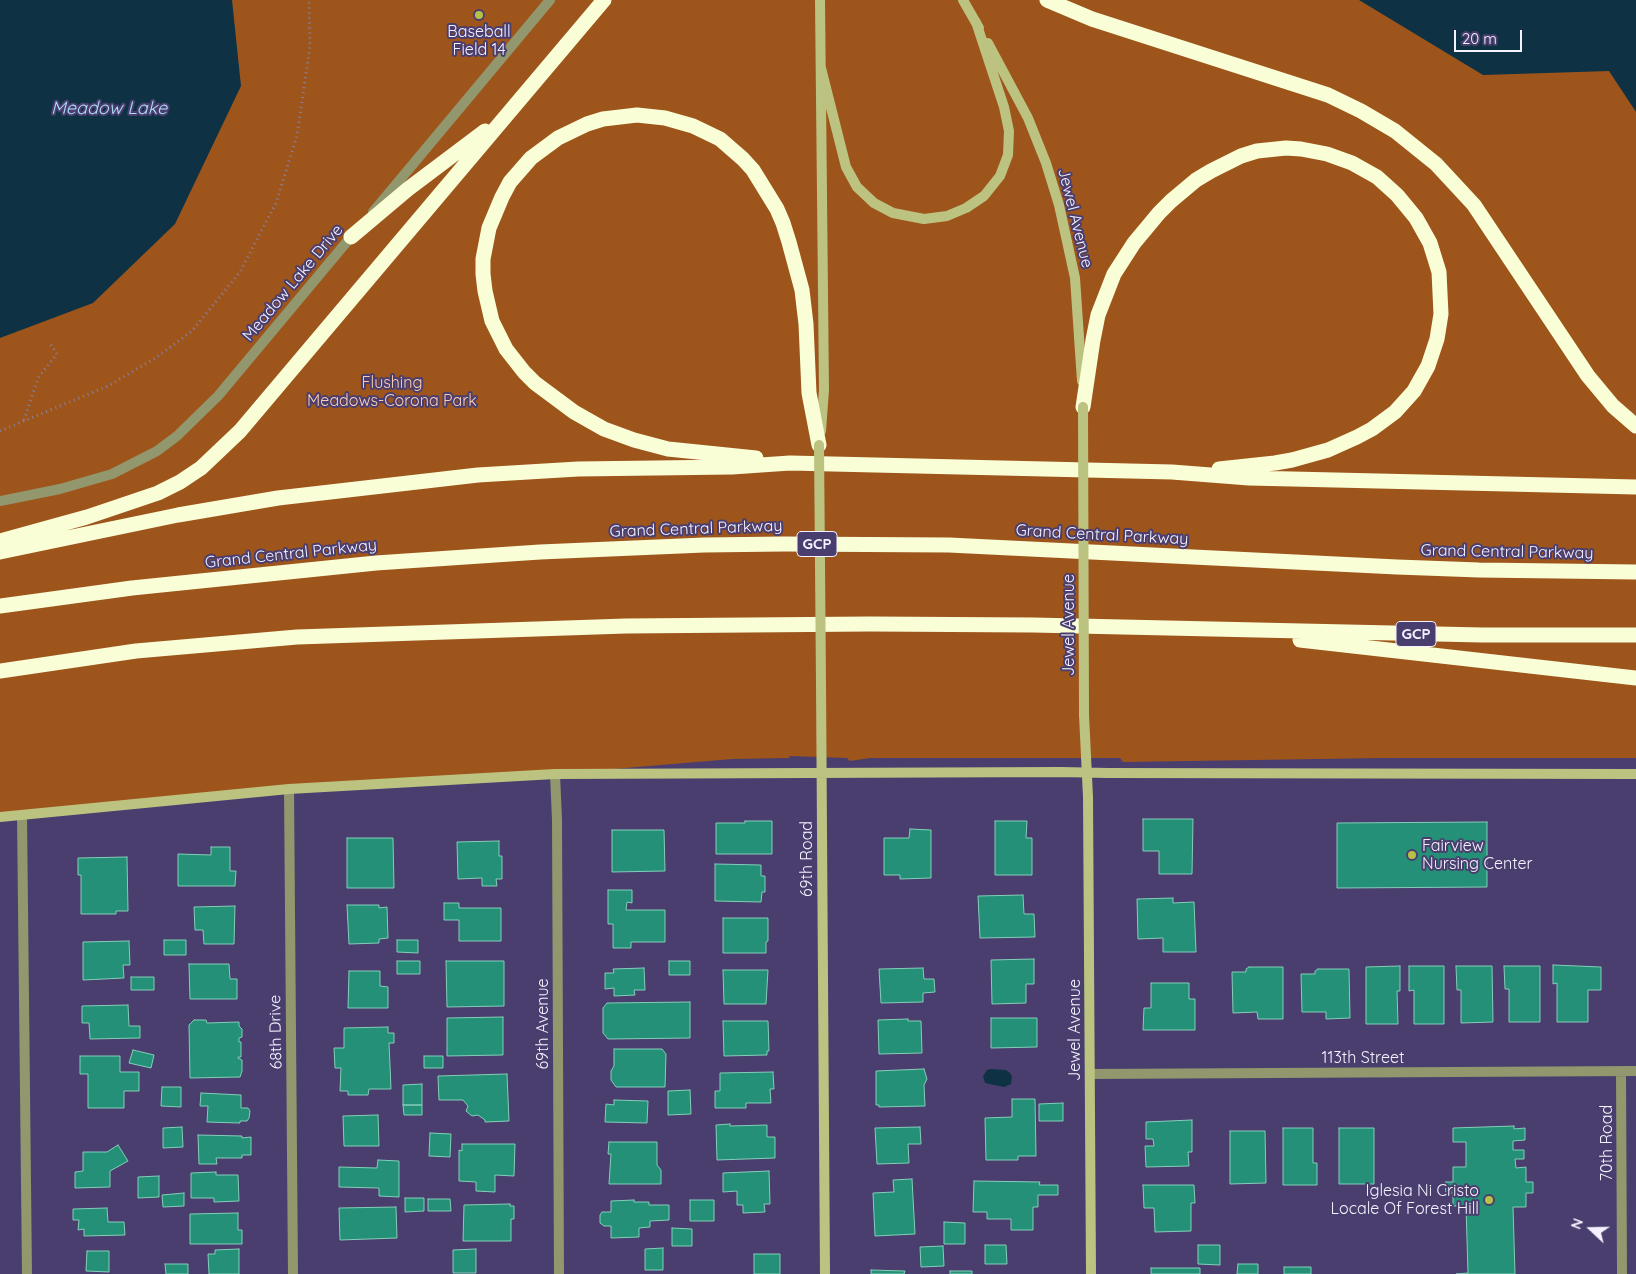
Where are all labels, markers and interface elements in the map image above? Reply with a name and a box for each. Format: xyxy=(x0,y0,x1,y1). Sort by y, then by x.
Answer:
marker: Baseball Field 14 xyxy=(473,9,485,21)
scale bar xyxy=(1456,20,1524,52)
place label: Baseball Field 14 xyxy=(447,22,511,60)
text: 20 m xyxy=(1462,29,1497,48)
water label: Meadow Lake xyxy=(51,98,167,120)
street label: Jewel Avenue xyxy=(1053,166,1097,270)
street label: Meadow Lake Drive xyxy=(239,221,347,345)
park label: Flushing Meadows-Corona Park xyxy=(307,373,477,411)
street label: Grand Central Parkway xyxy=(609,516,783,542)
street label: Grand Central Parkway xyxy=(1015,521,1189,549)
road number: GCP xyxy=(797,532,837,556)
street label: Grand Central Parkway xyxy=(204,535,378,573)
street label: Grand Central Parkway xyxy=(1420,541,1594,563)
street label: Jewel Avenue xyxy=(1059,574,1079,676)
road number: GCP xyxy=(1396,622,1436,646)
street label: 69th Road xyxy=(797,821,817,897)
place label: Fairview Nursing Center xyxy=(1422,836,1533,874)
marker: Fairview Nursing Center xyxy=(1406,849,1418,861)
street label: 69th Avenue xyxy=(533,978,553,1070)
street label: Jewel Avenue xyxy=(1065,979,1085,1081)
street label: 68th Drive xyxy=(266,995,286,1069)
street label: 113th Street xyxy=(1322,1048,1404,1068)
street label: 70th Road xyxy=(1597,1105,1617,1181)
place label: Iglesia Ni Cristo Locale Of Forest Hill xyxy=(1331,1181,1479,1219)
marker: Iglesia Ni Cristo Locale Of Forest Hill xyxy=(1483,1194,1495,1206)
north arrow xyxy=(1566,1204,1616,1254)
text: N xyxy=(1567,1216,1587,1232)

